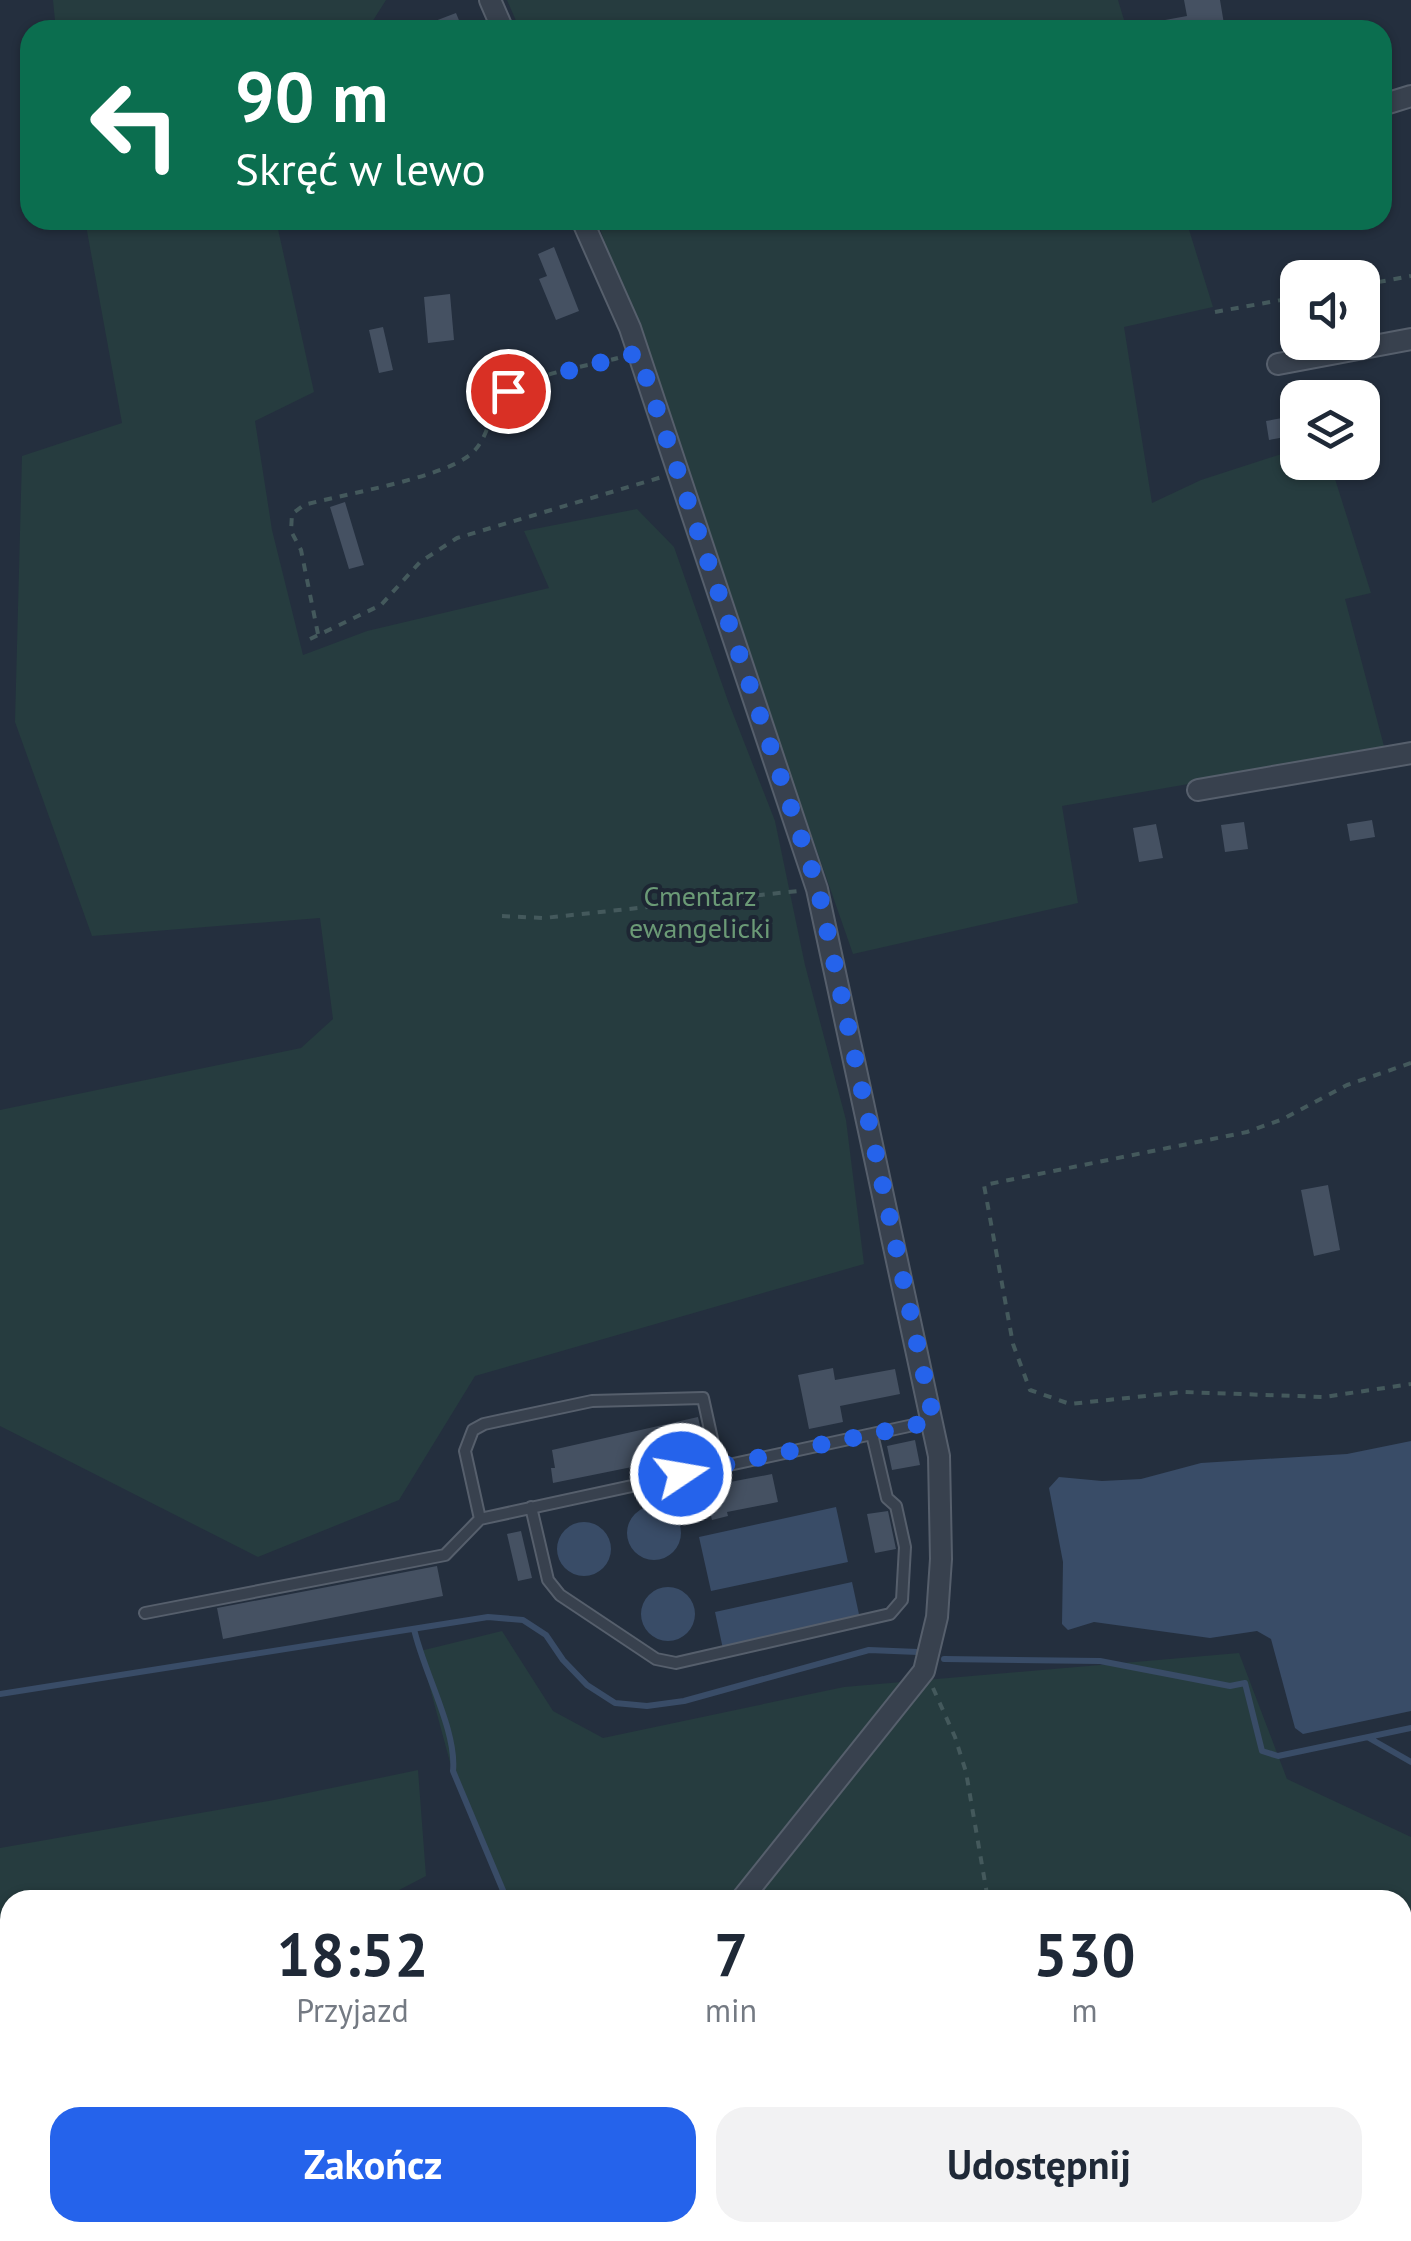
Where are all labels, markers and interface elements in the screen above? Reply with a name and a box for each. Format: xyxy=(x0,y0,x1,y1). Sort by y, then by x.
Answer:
text: 90 m xyxy=(235,51,388,141)
icon: left xyxy=(70,60,200,190)
text: Skręć w lewo xyxy=(235,139,486,197)
map controls xyxy=(1280,260,1380,480)
button: sound xyxy=(1280,260,1380,360)
pin xyxy=(466,349,551,434)
icon: arrive xyxy=(481,364,536,419)
button: layers xyxy=(1280,380,1380,480)
park label: Cmentarz ewangelicki xyxy=(629,877,771,946)
position arrow xyxy=(629,1422,733,1526)
text: 18:52 xyxy=(276,1915,429,1993)
text: 7 xyxy=(714,1915,748,1993)
text: 530 xyxy=(1034,1915,1136,1993)
text: Przyjazd xyxy=(296,1989,409,2031)
text: min xyxy=(705,1989,757,2031)
text: m xyxy=(1072,1989,1098,2031)
button: Zakończ xyxy=(50,2107,696,2222)
button: Udostępnij xyxy=(716,2107,1362,2222)

